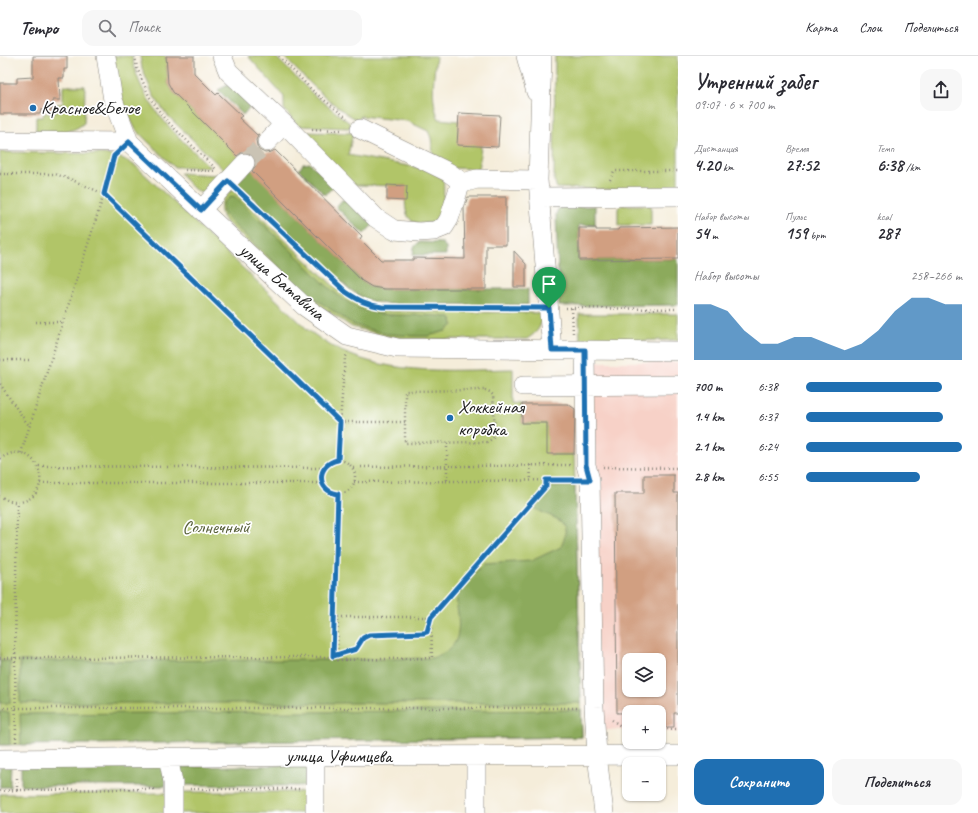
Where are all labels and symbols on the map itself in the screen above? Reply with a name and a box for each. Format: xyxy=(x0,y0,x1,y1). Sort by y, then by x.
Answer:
place label: Красное&Белое xyxy=(41,96,141,120)
marker: Красное&Белое xyxy=(28,103,38,113)
street label: улица Батавина xyxy=(233,238,331,327)
pin xyxy=(532,267,566,308)
place label: Хоккейная коробка xyxy=(458,395,526,441)
marker: Хоккейная коробка xyxy=(445,413,455,423)
park label: Солнечный xyxy=(182,515,251,539)
street label: улица Уфимцева xyxy=(285,744,394,768)

